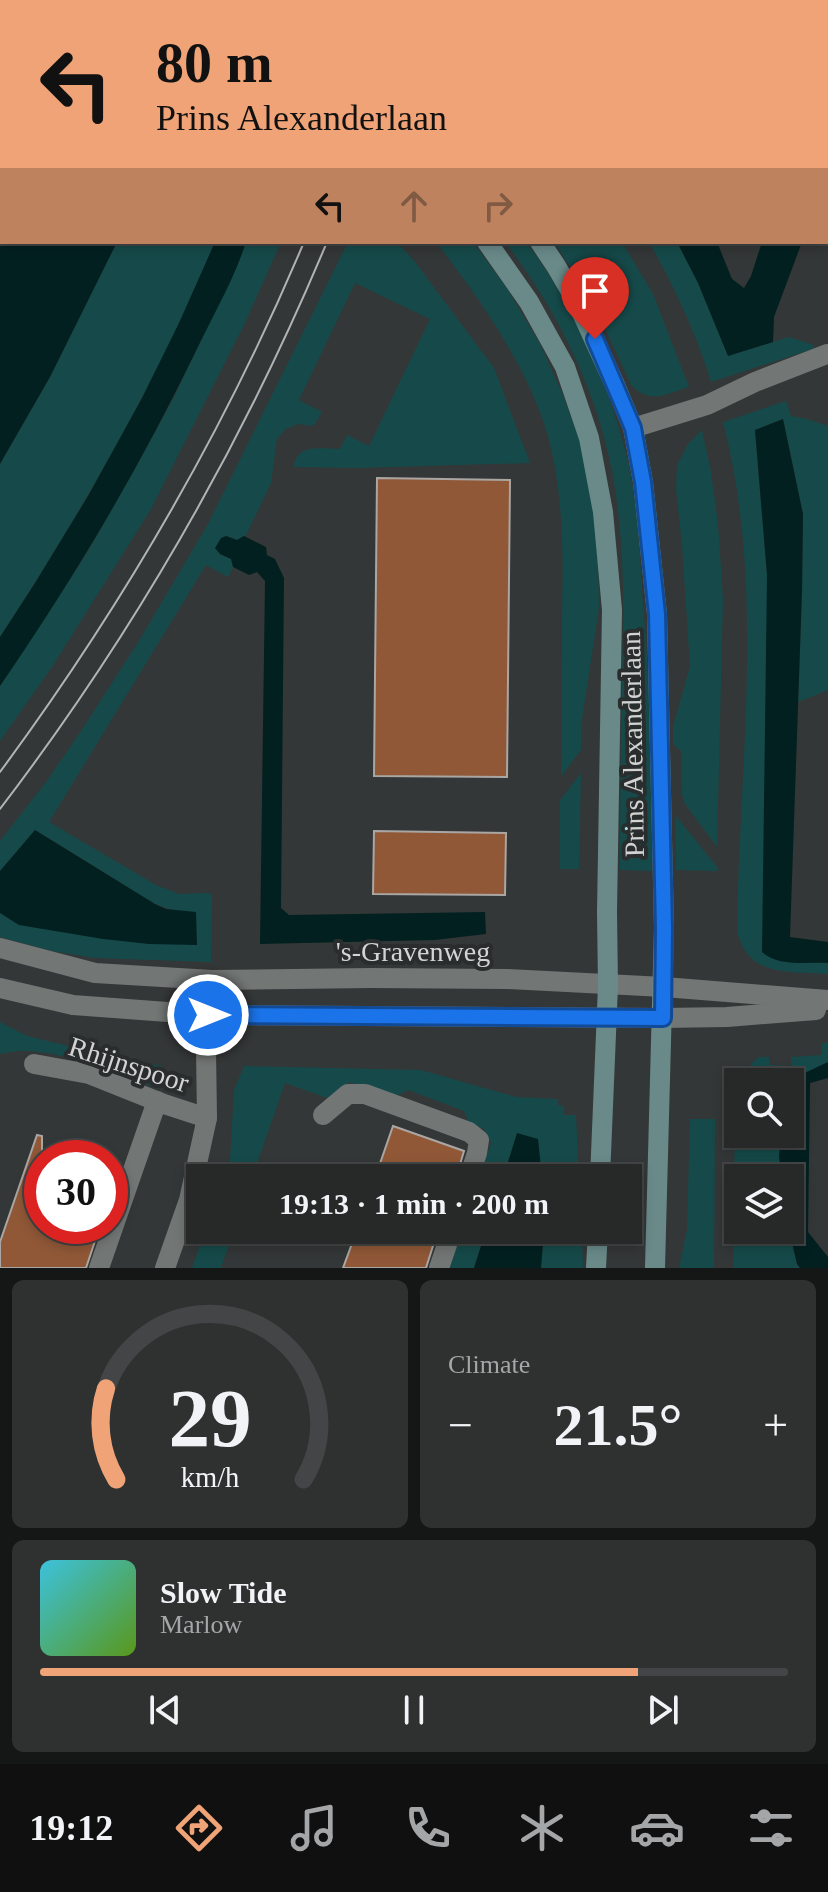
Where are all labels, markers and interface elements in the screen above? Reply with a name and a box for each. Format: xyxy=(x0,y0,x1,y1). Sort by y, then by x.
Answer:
icon: left xyxy=(24,32,128,136)
text: 80 m xyxy=(156,32,273,94)
text: Prins Alexanderlaan xyxy=(156,98,447,138)
icon: left xyxy=(308,184,352,228)
icon: ahead xyxy=(392,184,436,228)
icon: right xyxy=(476,184,520,228)
pin xyxy=(561,257,629,339)
icon: arrive xyxy=(573,269,617,313)
street label: Prins Alexanderlaan xyxy=(615,631,650,857)
street label: 's-Gravenweg xyxy=(336,936,490,967)
position arrow xyxy=(166,973,250,1057)
street label: Rhijnspoor xyxy=(65,1031,193,1099)
map controls xyxy=(724,1068,804,1244)
button: search xyxy=(724,1068,804,1148)
speed limit sign: 30 xyxy=(24,1140,128,1244)
button: layers xyxy=(724,1164,804,1244)
text: 19:13 · 1 min · 200 m xyxy=(279,1187,549,1220)
text: Climate xyxy=(448,1350,530,1379)
text: 29 xyxy=(168,1372,252,1464)
text: 21.5° xyxy=(554,1392,683,1458)
text: − xyxy=(448,1401,473,1450)
text: + xyxy=(763,1401,788,1450)
text: km/h xyxy=(181,1462,239,1493)
text: Slow Tide xyxy=(160,1576,286,1609)
text: Marlow xyxy=(160,1610,242,1639)
icon: previous xyxy=(143,1688,187,1732)
icon: pause xyxy=(392,1688,436,1732)
icon: next xyxy=(641,1688,685,1732)
icon: directions xyxy=(171,1800,227,1856)
icon: music xyxy=(286,1800,342,1856)
icon: phone xyxy=(400,1800,456,1856)
icon: climate xyxy=(514,1800,570,1856)
icon: car xyxy=(629,1800,685,1856)
icon: filters xyxy=(743,1800,799,1856)
text: 19:12 xyxy=(29,1808,113,1848)

